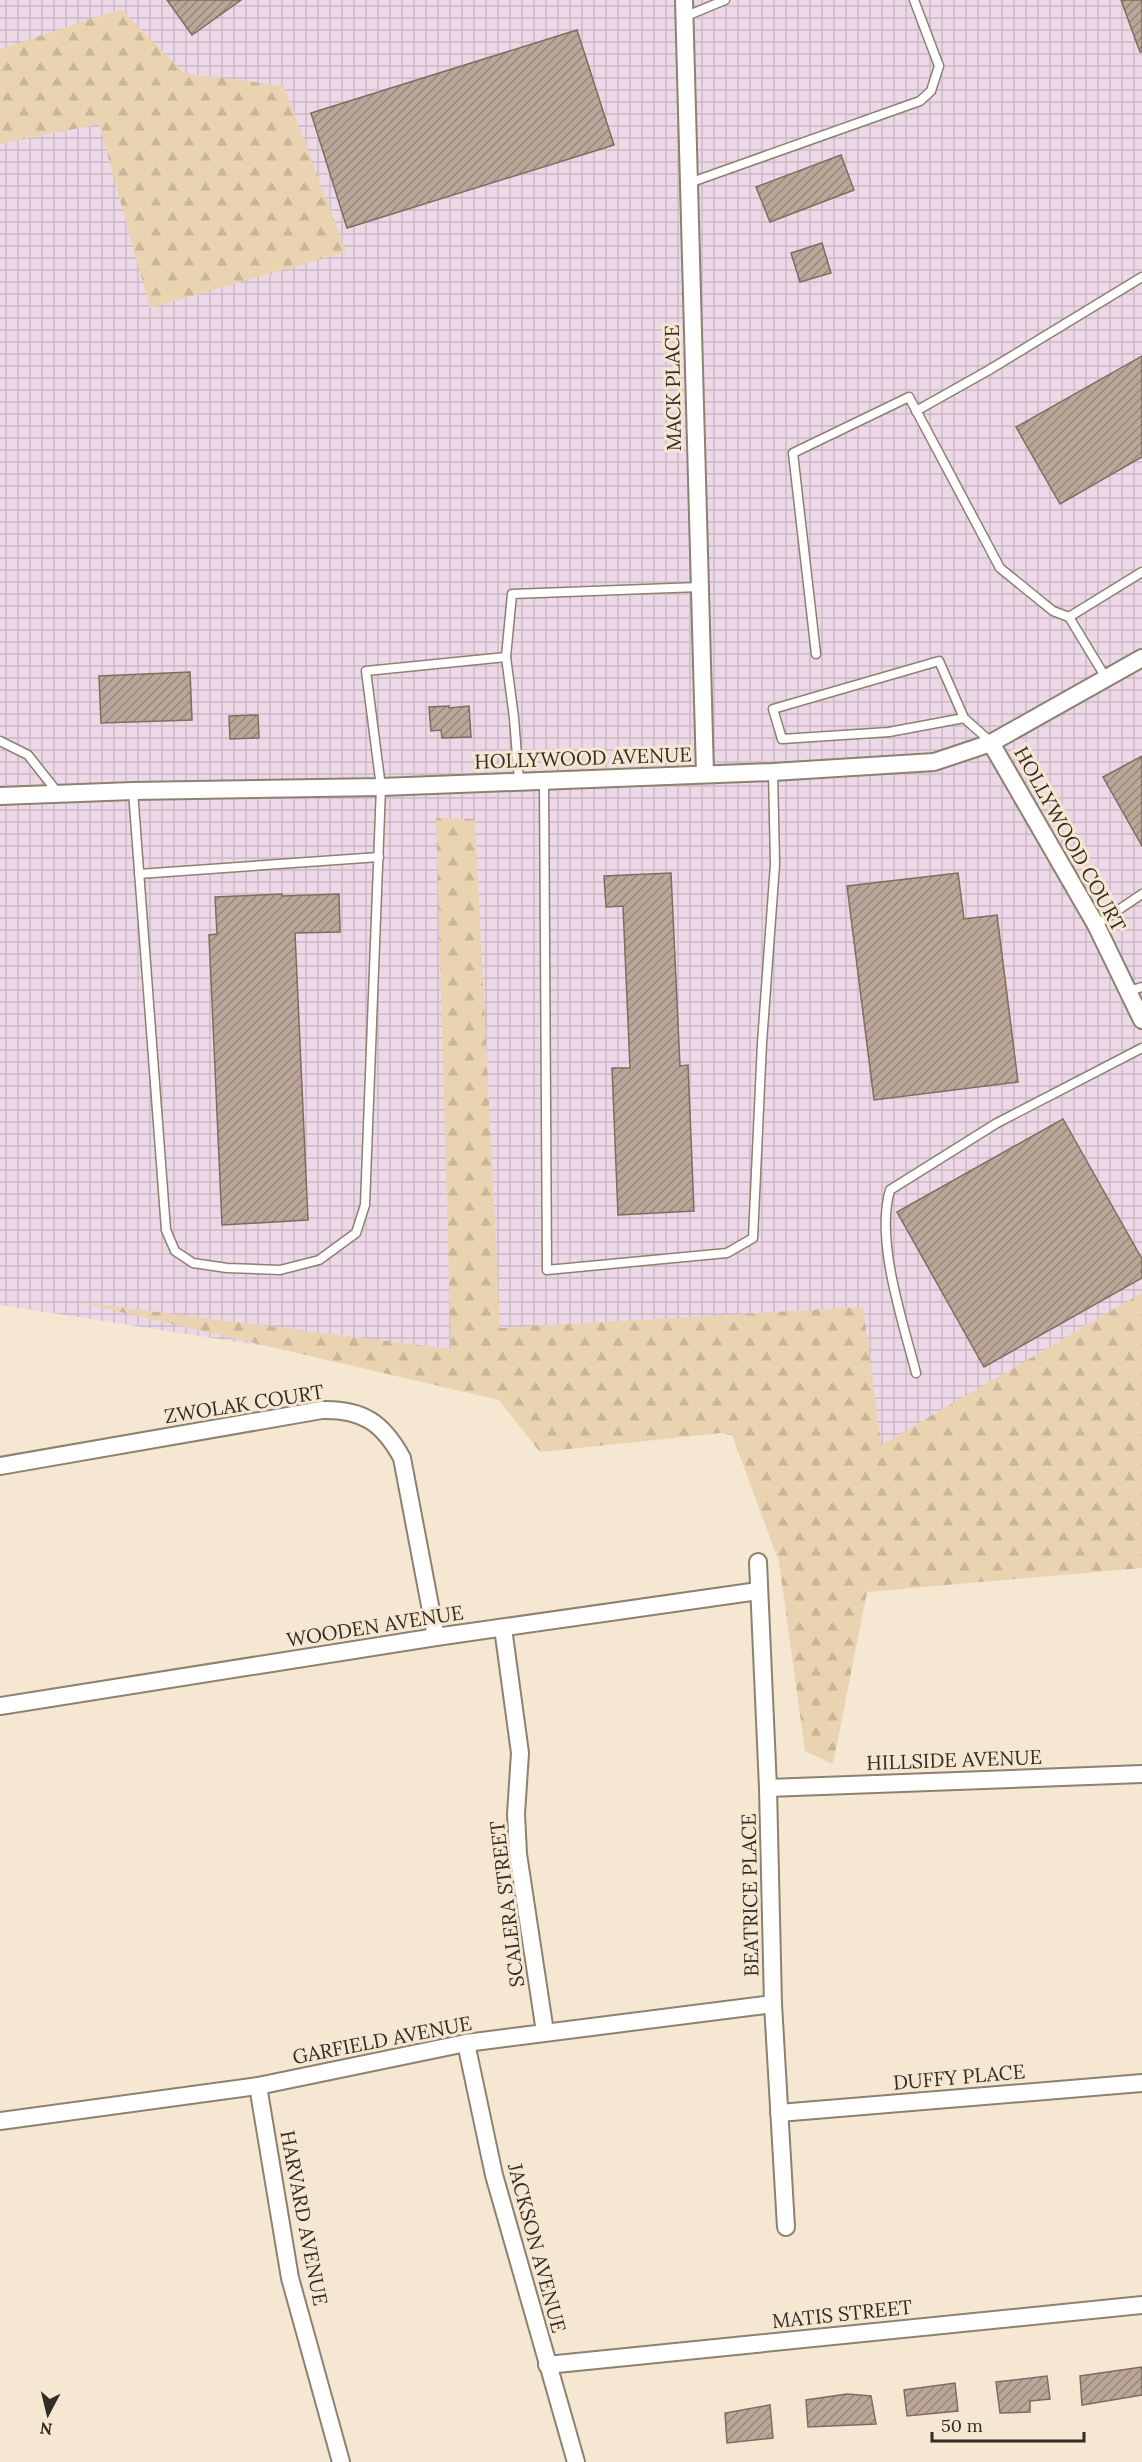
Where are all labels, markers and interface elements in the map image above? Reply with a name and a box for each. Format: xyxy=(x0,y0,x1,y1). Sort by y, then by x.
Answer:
street label: MACK PLACE xyxy=(659,325,686,451)
street label: HOLLYWOOD AVENUE xyxy=(474,741,692,774)
street label: HOLLYWOOD COURT xyxy=(1009,742,1132,936)
street label: ZWOLAK COURT xyxy=(162,1379,326,1428)
street label: WOODEN AVENUE xyxy=(285,1599,465,1652)
street label: HILLSIDE AVENUE xyxy=(866,1744,1042,1775)
street label: BEATRICE PLACE xyxy=(736,1813,763,1977)
street label: SCALERA STREET xyxy=(484,1819,529,1989)
street label: GARFIELD AVENUE xyxy=(290,2010,474,2069)
street label: DUFFY PLACE xyxy=(892,2058,1026,2095)
street label: HARVARD AVENUE xyxy=(275,2128,334,2308)
street label: JACKSON AVENUE xyxy=(503,2159,572,2335)
street label: MATIS STREET xyxy=(771,2294,914,2333)
north arrow xyxy=(18,2384,78,2444)
scale bar xyxy=(932,2405,1084,2443)
text: 50 m xyxy=(941,2414,983,2437)
text: N xyxy=(39,2418,54,2440)

